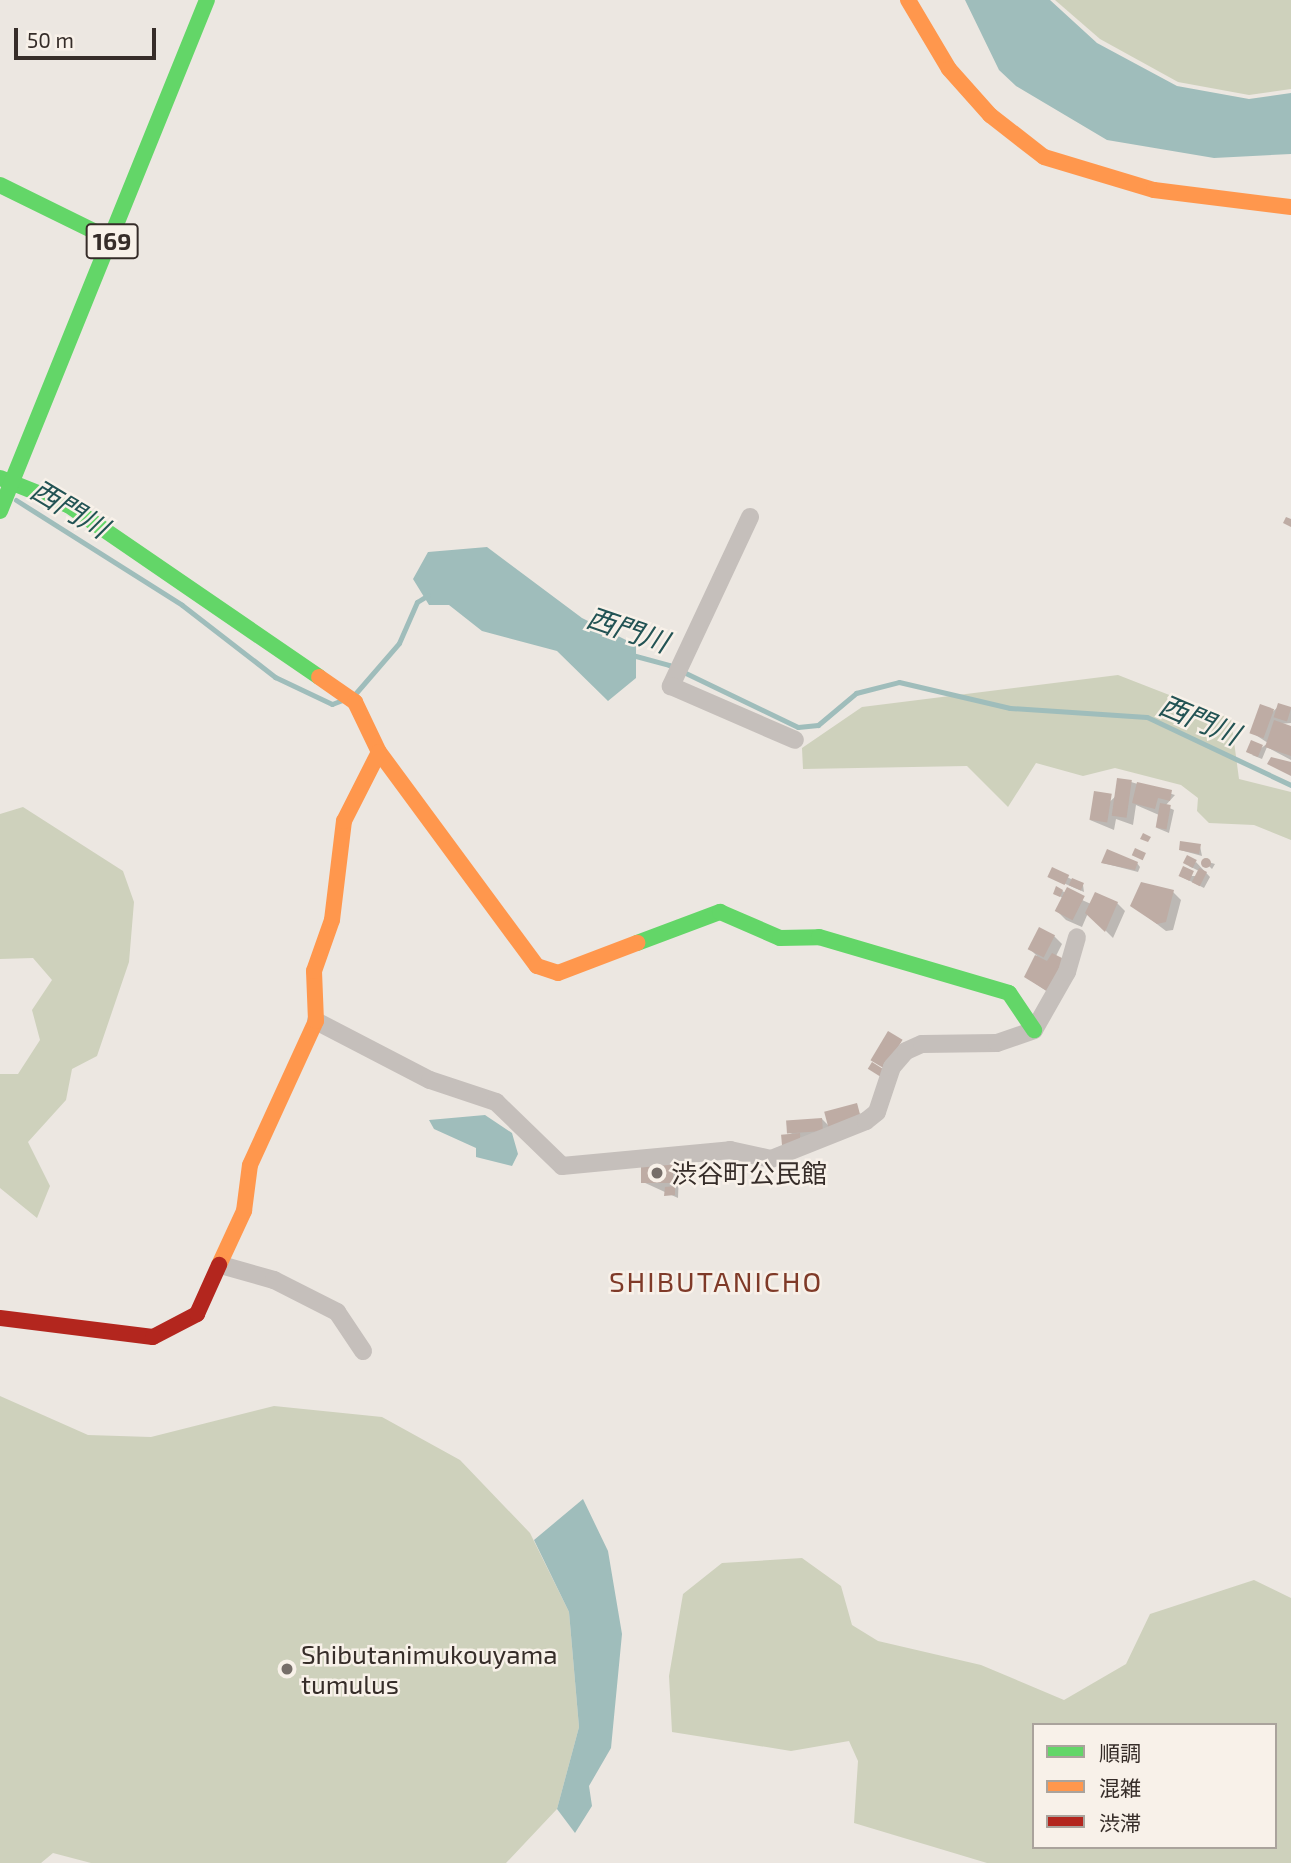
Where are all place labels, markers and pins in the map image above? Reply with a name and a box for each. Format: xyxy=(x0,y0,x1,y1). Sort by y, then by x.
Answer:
place label: 渋谷町公民館 xyxy=(671,1157,827,1189)
marker: 渋谷町公民館 xyxy=(649,1165,665,1181)
place label: Shibutanimukouyama tumulus xyxy=(301,1638,557,1700)
marker: Shibutanimukouyama tumulus xyxy=(279,1661,295,1677)

